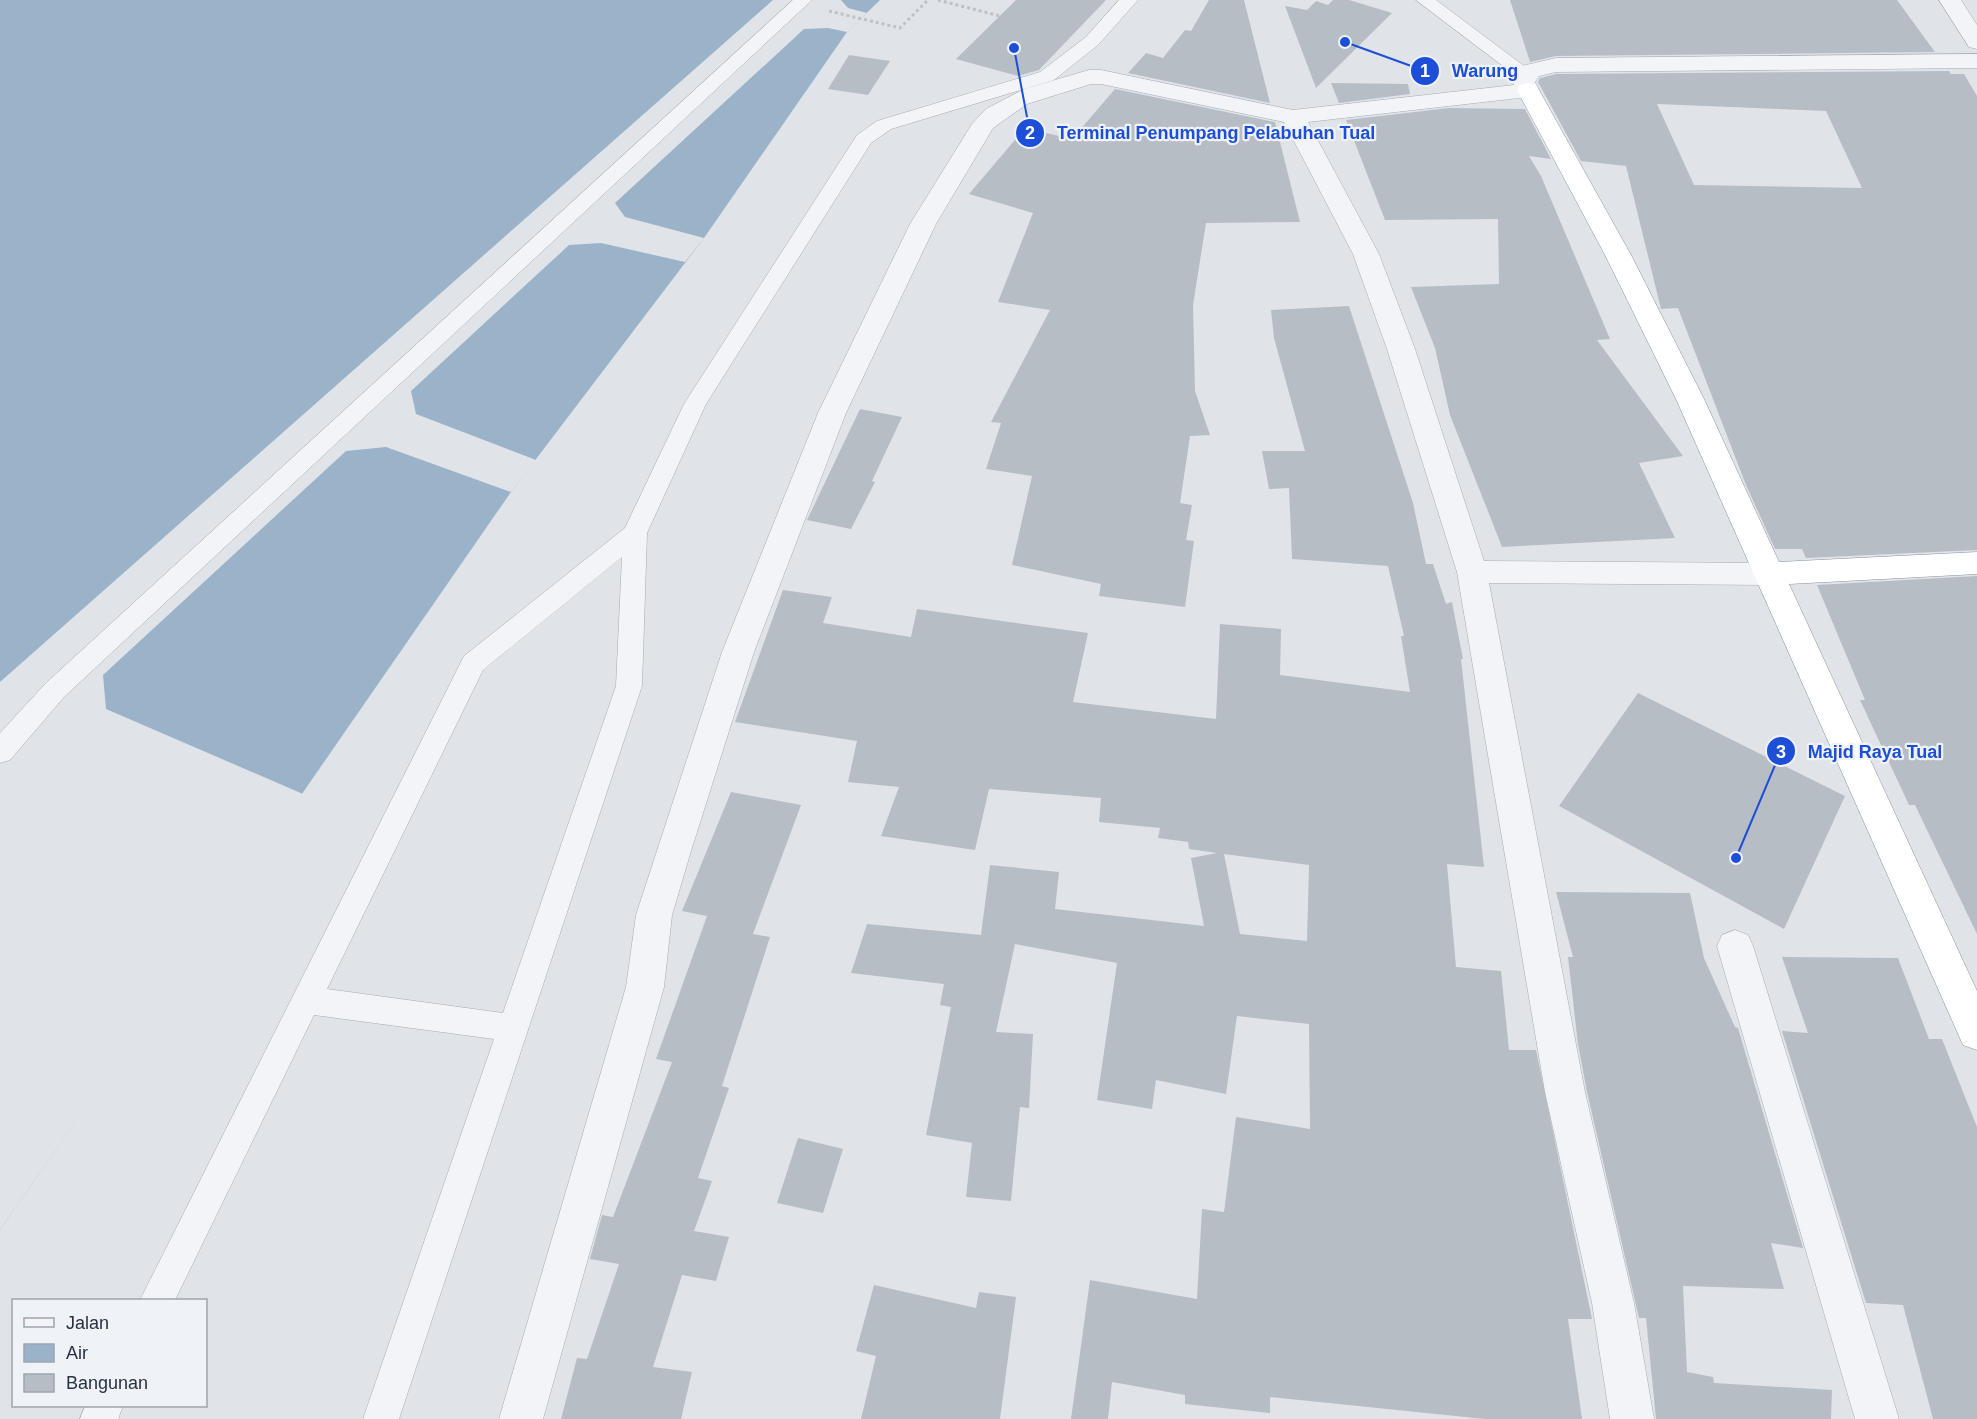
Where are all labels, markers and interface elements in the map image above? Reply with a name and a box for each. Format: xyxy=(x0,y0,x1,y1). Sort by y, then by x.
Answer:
callout: Warung xyxy=(1410,53,1531,89)
text: 1 xyxy=(1420,61,1430,81)
text: Warung xyxy=(1452,61,1518,81)
callout: Terminal Penumpang Pelabuhan Tual xyxy=(1015,115,1387,151)
text: 2 xyxy=(1025,123,1035,143)
text: Terminal Penumpang Pelabuhan Tual xyxy=(1057,123,1375,143)
callout: Majid Raya Tual xyxy=(1766,733,1955,769)
text: 3 xyxy=(1776,742,1786,762)
text: Majid Raya Tual xyxy=(1808,742,1942,762)
legend xyxy=(12,1299,207,1407)
text: Jalan xyxy=(66,1313,109,1333)
text: Air xyxy=(66,1343,88,1363)
text: Bangunan xyxy=(66,1373,148,1393)

